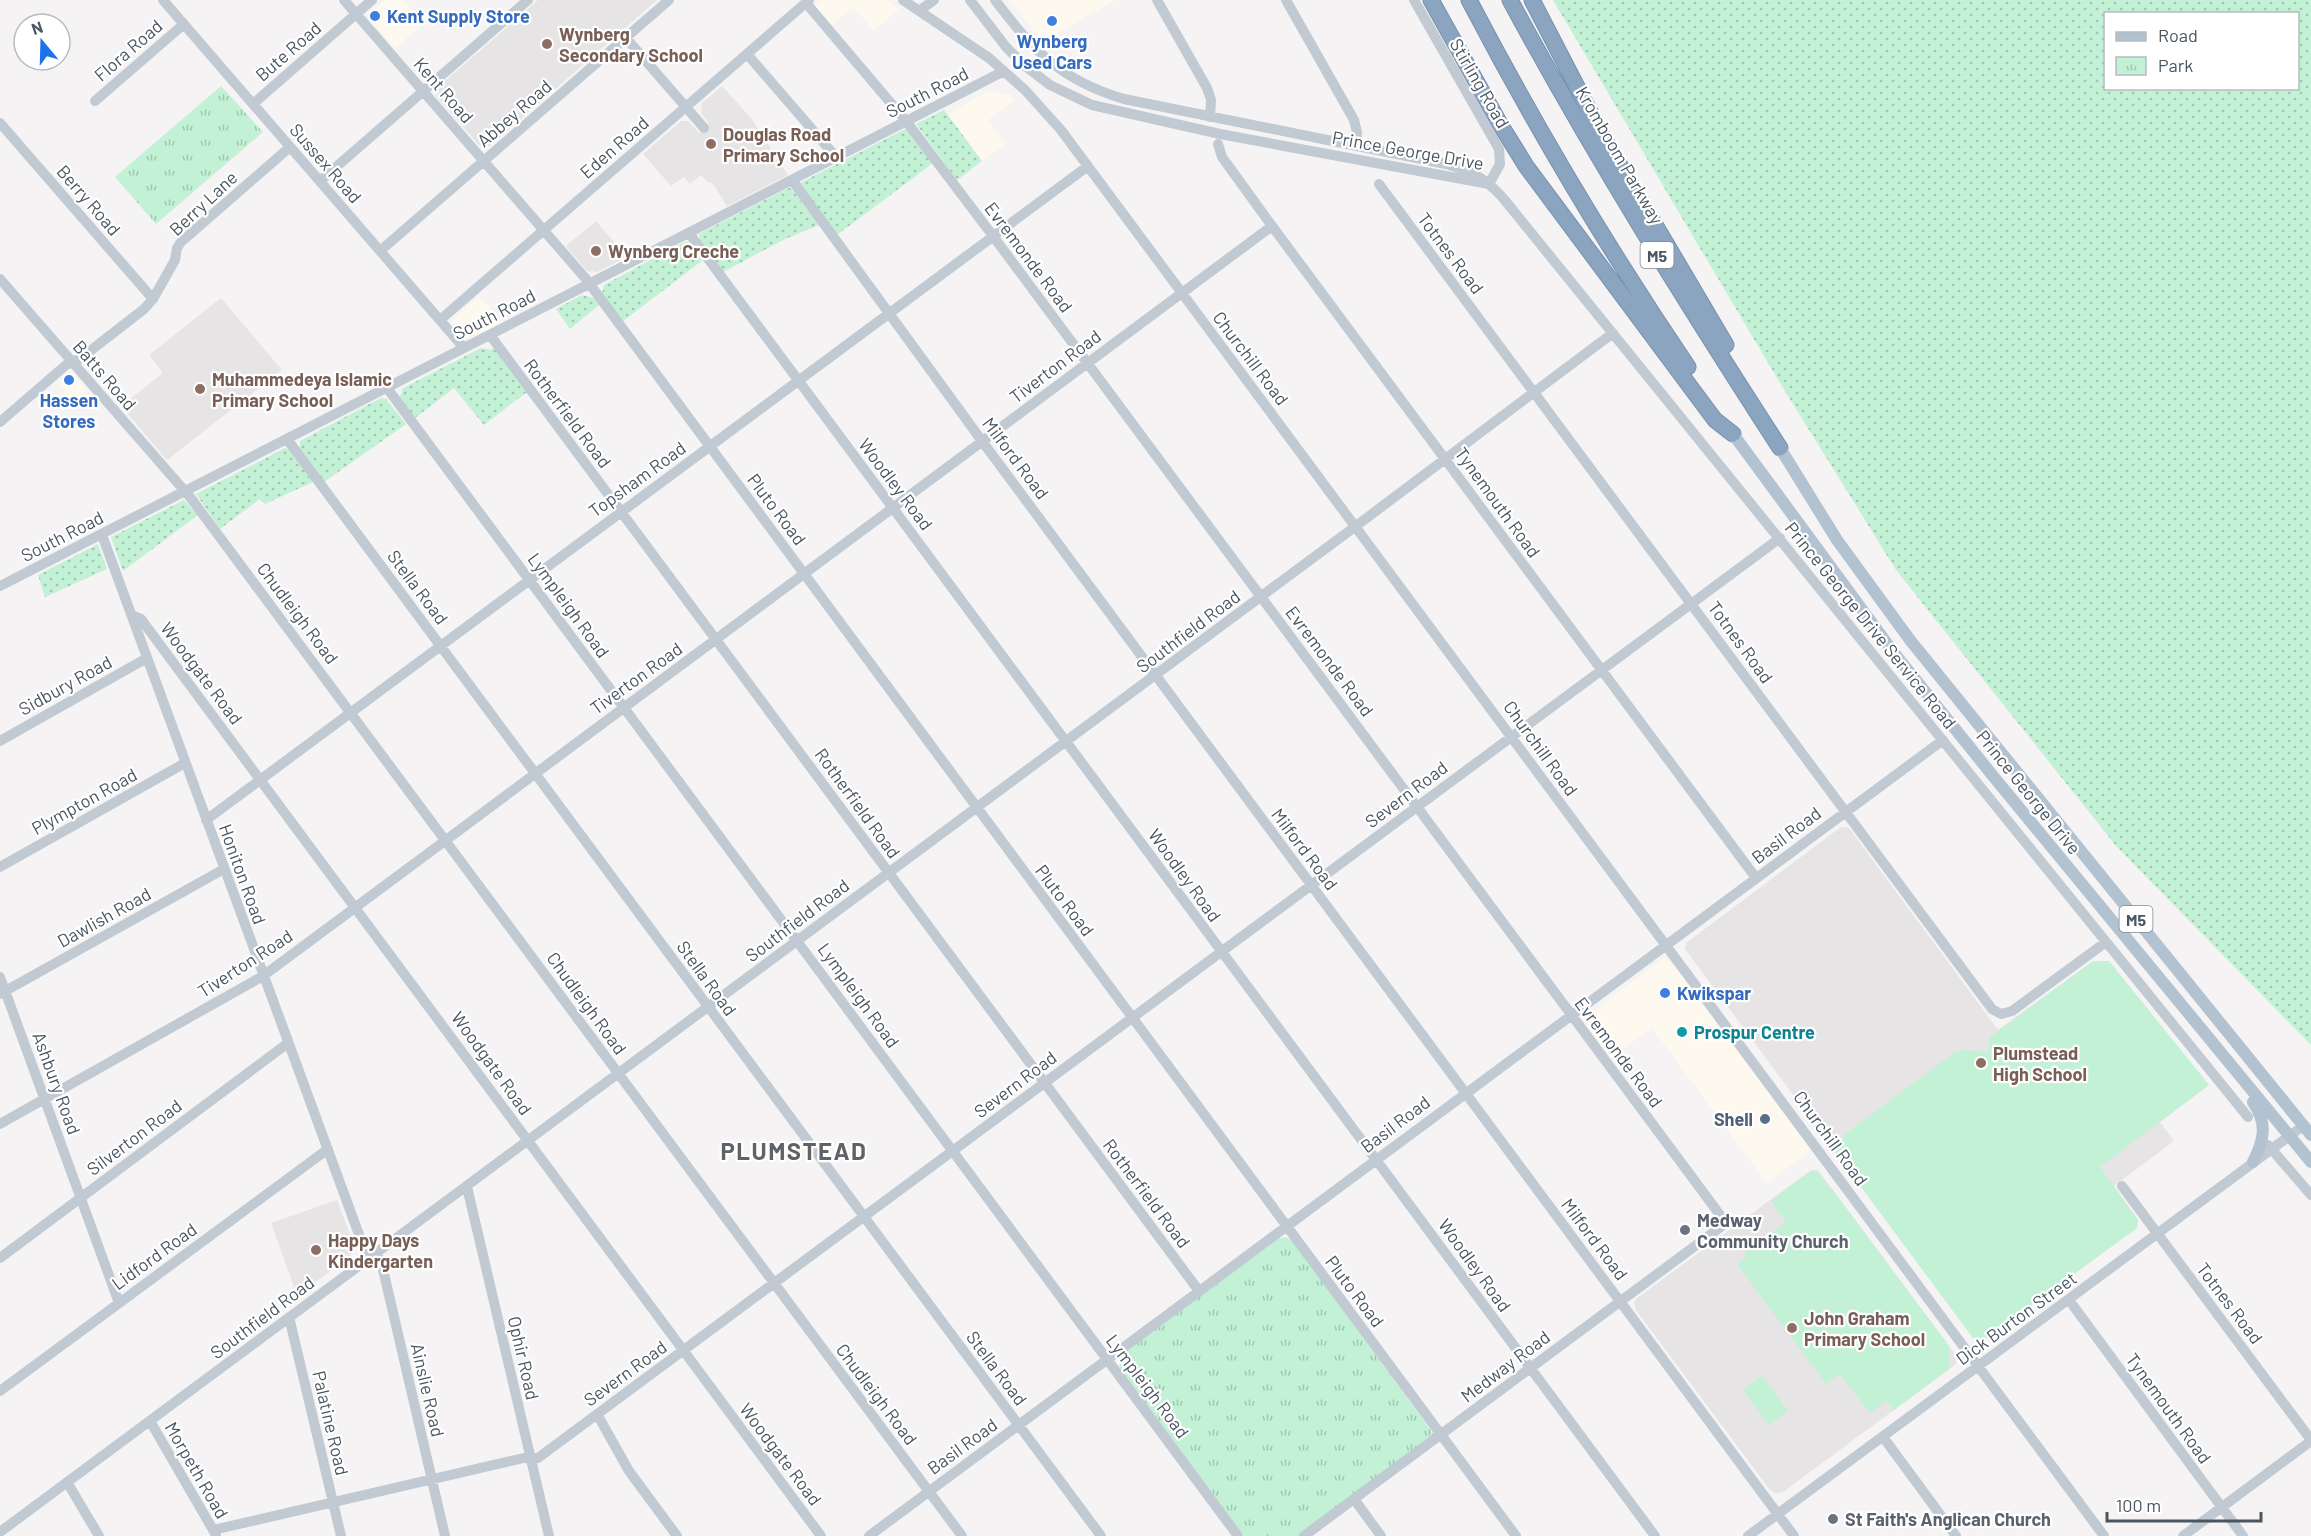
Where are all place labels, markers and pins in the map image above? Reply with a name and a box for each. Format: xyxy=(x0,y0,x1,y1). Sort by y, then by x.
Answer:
place label: Kent Supply Store xyxy=(387,5,530,27)
marker: Kent Supply Store xyxy=(368,9,382,23)
marker: Wynberg Used Cars xyxy=(1045,14,1059,28)
place label: Wynberg Secondary School xyxy=(559,23,703,66)
place label: Wynberg Used Cars xyxy=(1012,30,1092,73)
marker: Wynberg Secondary School xyxy=(540,37,554,51)
place label: Douglas Road Primary School xyxy=(723,123,844,166)
marker: Douglas Road Primary School xyxy=(704,137,718,151)
place label: Wynberg Creche xyxy=(608,240,739,262)
marker: Wynberg Creche xyxy=(589,244,603,258)
place label: Muhammedeya Islamic Primary School xyxy=(212,368,392,411)
marker: Hassen Stores xyxy=(62,373,76,387)
marker: Muhammedeya Islamic Primary School xyxy=(193,382,207,396)
place label: Hassen Stores xyxy=(40,389,98,432)
place label: Kwikspar xyxy=(1677,982,1751,1004)
marker: Kwikspar xyxy=(1658,986,1672,1000)
place label: Prospur Centre xyxy=(1694,1021,1815,1043)
marker: Prospur Centre xyxy=(1675,1025,1689,1039)
place label: Plumstead High School xyxy=(1993,1042,2087,1085)
marker: Plumstead High School xyxy=(1974,1056,1988,1070)
place label: Shell xyxy=(1714,1108,1753,1130)
marker: Shell xyxy=(1758,1112,1772,1126)
place label: Medway Community Church xyxy=(1697,1209,1849,1252)
marker: Medway Community Church xyxy=(1678,1223,1692,1237)
place label: Happy Days Kindergarten xyxy=(328,1229,433,1272)
marker: Happy Days Kindergarten xyxy=(309,1243,323,1257)
place label: John Graham Primary School xyxy=(1804,1307,1925,1350)
marker: John Graham Primary School xyxy=(1785,1321,1799,1335)
place label: St Faith's Anglican Church xyxy=(1845,1508,2051,1530)
marker: St Faith's Anglican Church xyxy=(1826,1512,1840,1526)

